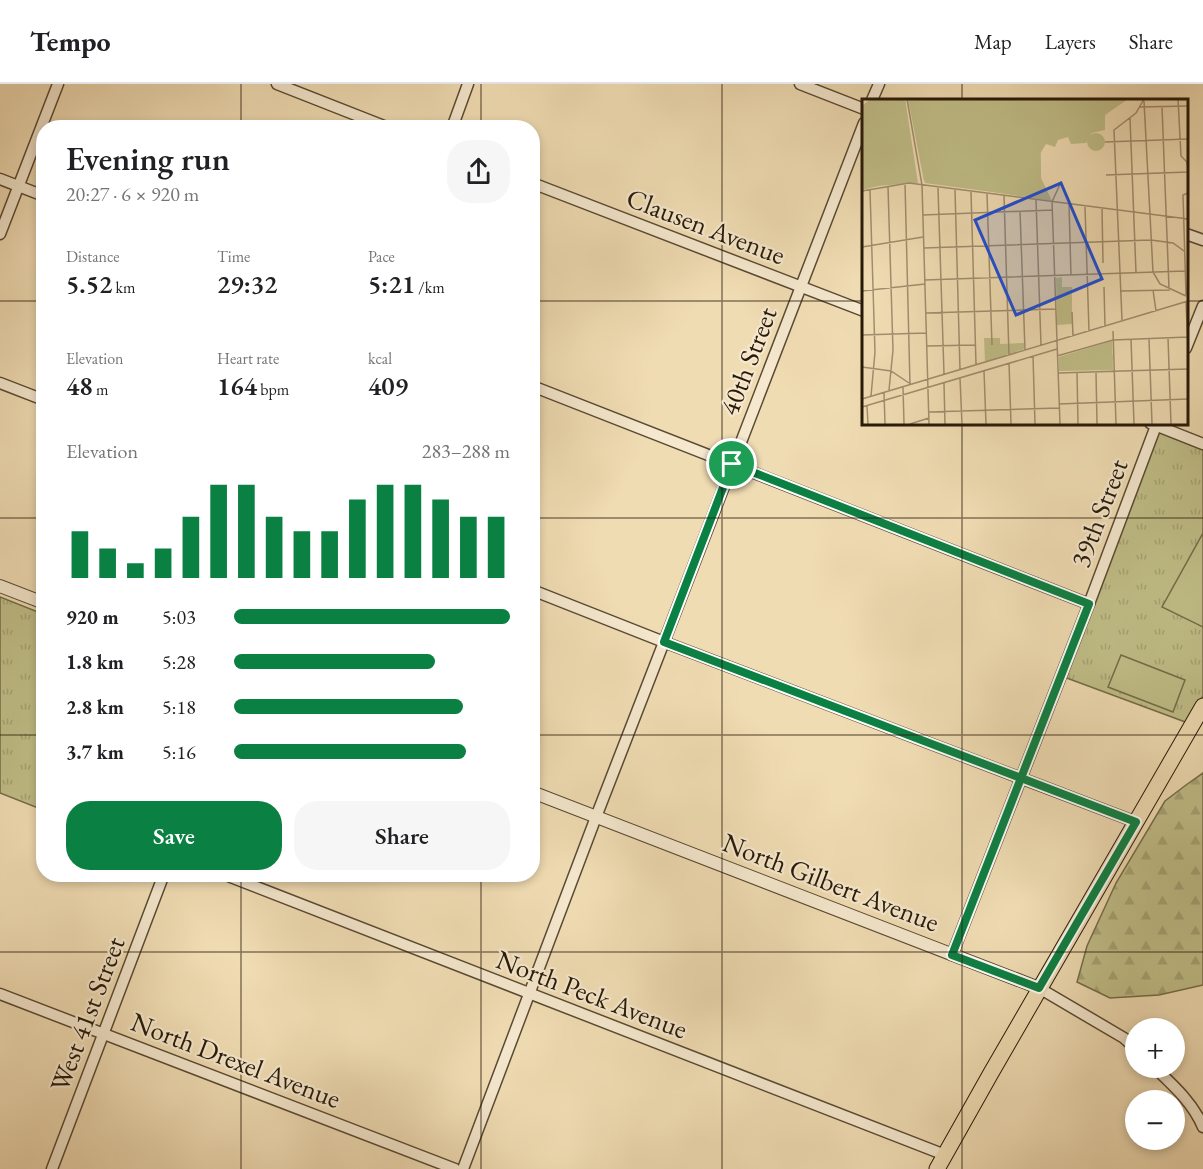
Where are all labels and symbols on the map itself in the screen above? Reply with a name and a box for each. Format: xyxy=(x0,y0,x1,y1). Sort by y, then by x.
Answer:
inset map xyxy=(862,99,1188,424)
street label: Clausen Avenue xyxy=(622,180,790,272)
street label: 40th Street xyxy=(711,301,785,420)
pin xyxy=(706,438,757,489)
street label: 39th Street xyxy=(1062,453,1136,572)
street label: North Gilbert Avenue xyxy=(718,825,944,939)
street label: West 41st Street xyxy=(41,931,133,1096)
street label: North Peck Avenue xyxy=(491,941,693,1047)
street label: North Drexel Avenue xyxy=(126,1004,346,1116)

